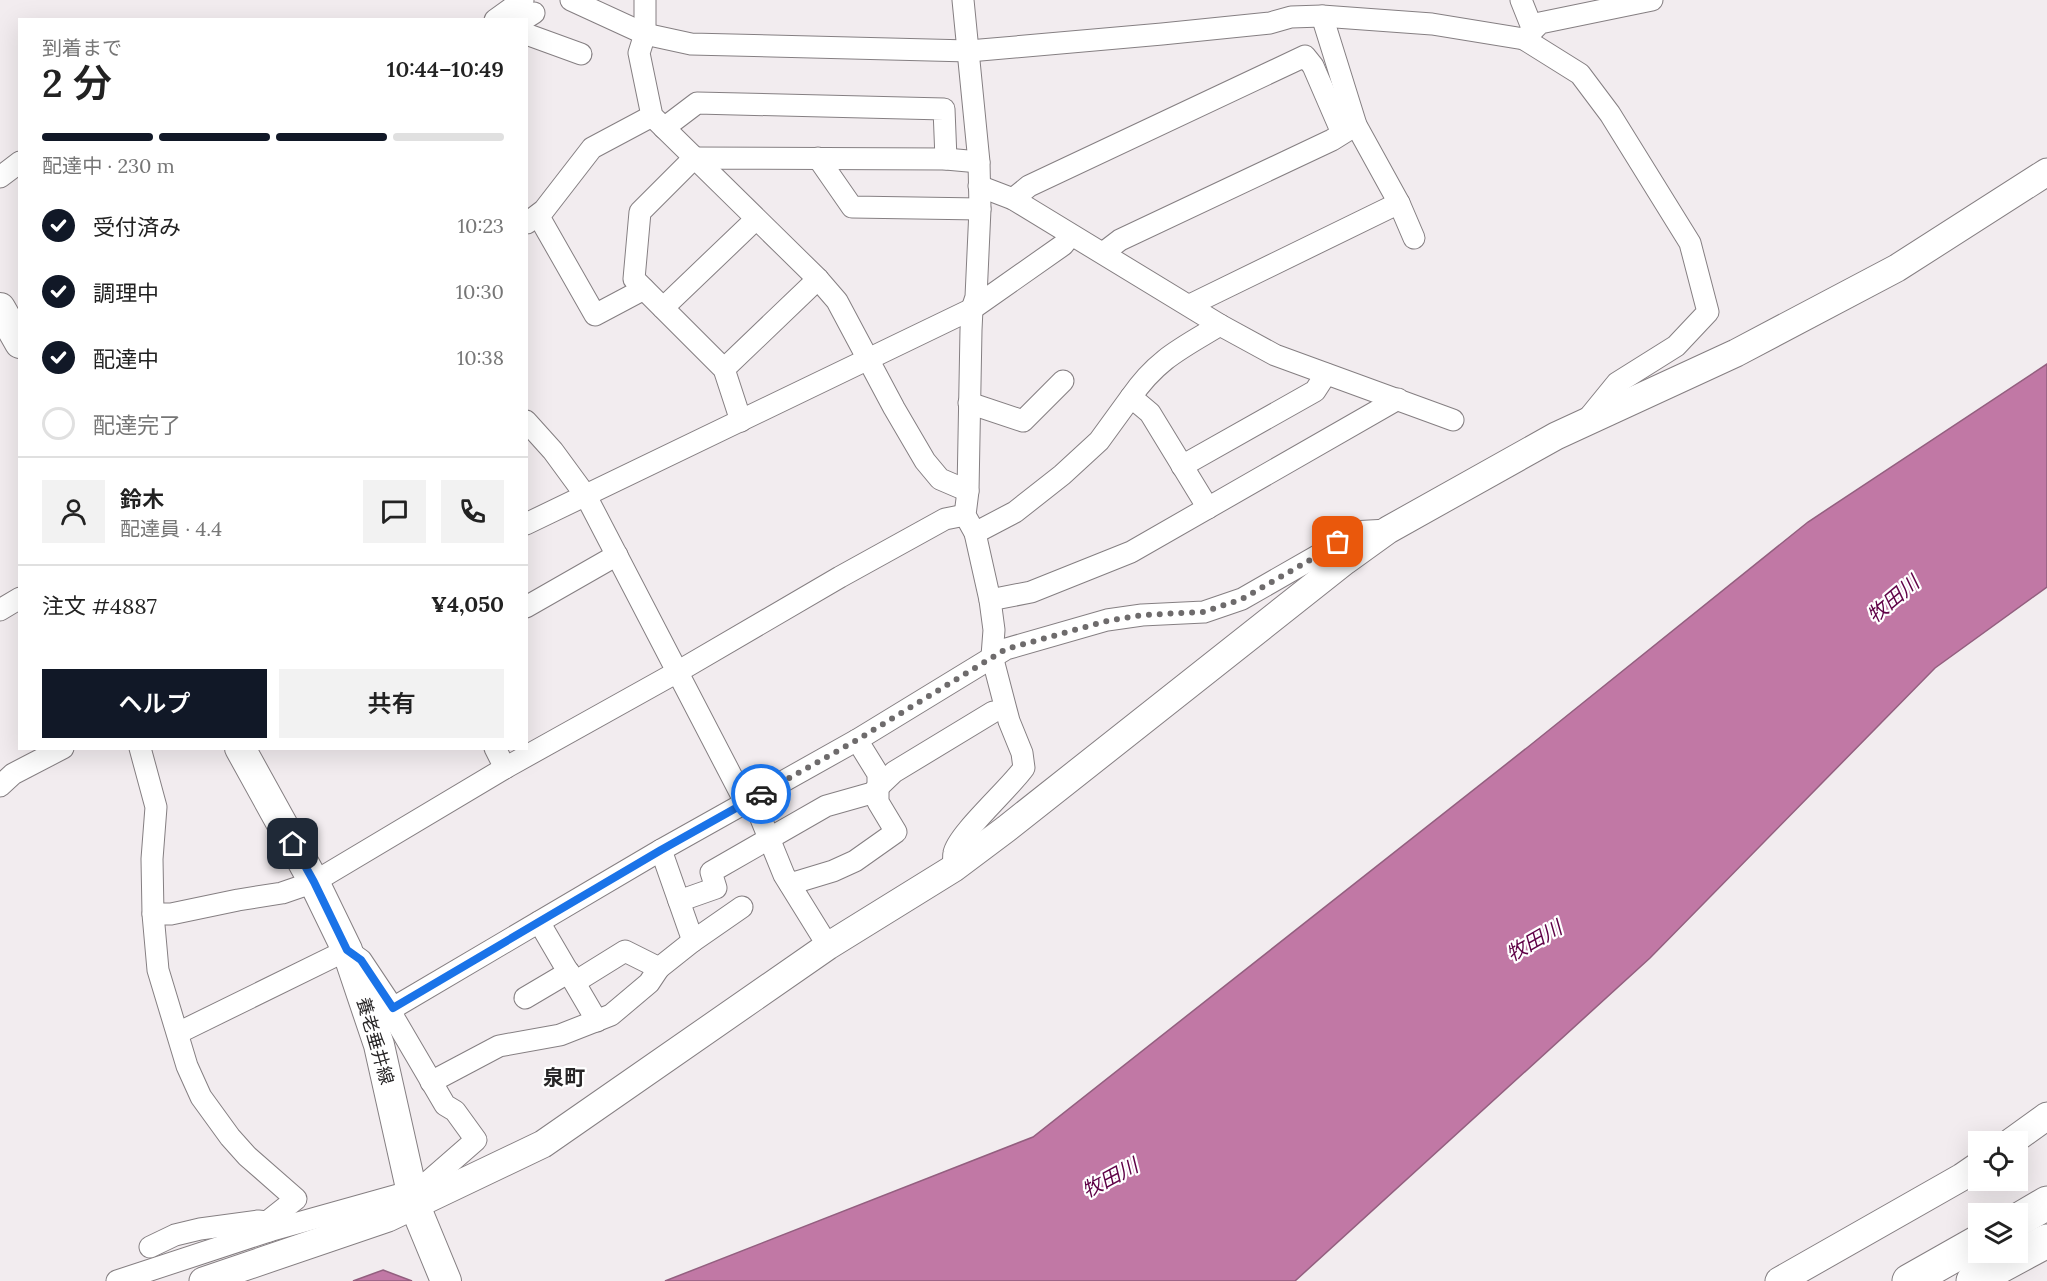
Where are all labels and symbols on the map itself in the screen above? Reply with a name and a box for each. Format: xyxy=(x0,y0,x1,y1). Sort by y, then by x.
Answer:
pin xyxy=(1312,516,1363,567)
water label: 牧田川 xyxy=(1862,568,1925,627)
courier xyxy=(731,764,791,824)
pin xyxy=(267,818,318,869)
water label: 牧田川 xyxy=(1502,914,1568,966)
street label: 養老垂井線 xyxy=(352,994,399,1087)
district label: 泉町 xyxy=(543,1064,585,1091)
water label: 牧田川 xyxy=(1077,1151,1144,1203)

